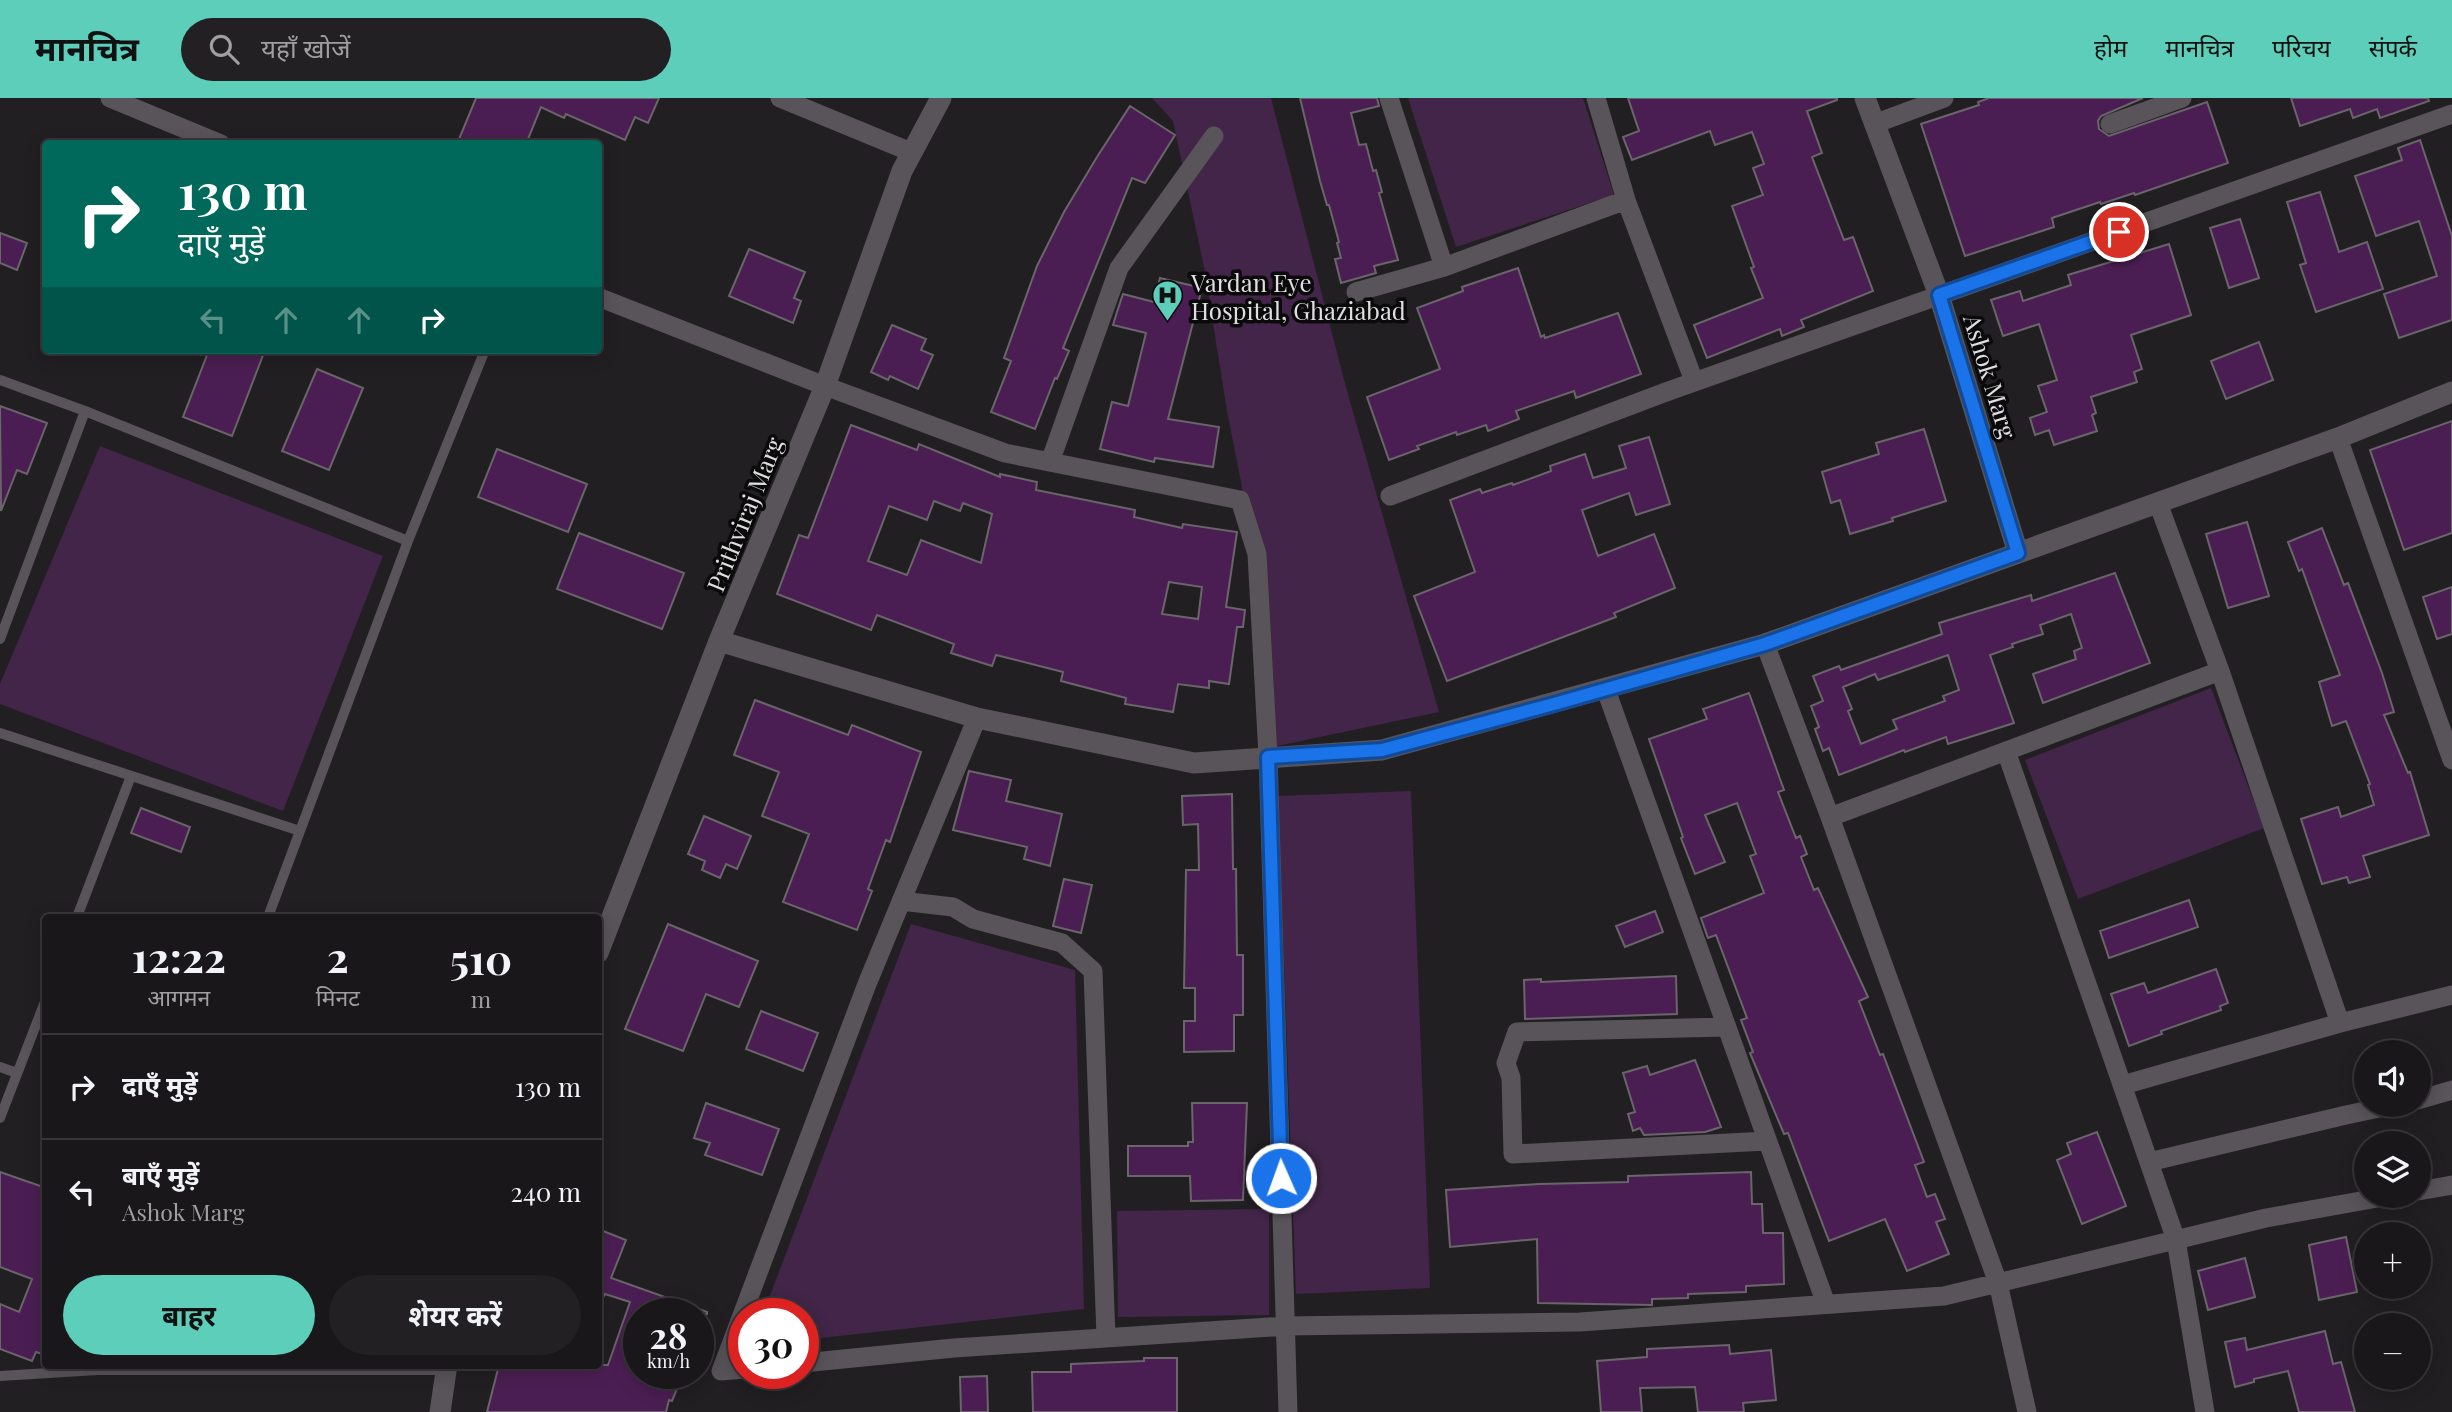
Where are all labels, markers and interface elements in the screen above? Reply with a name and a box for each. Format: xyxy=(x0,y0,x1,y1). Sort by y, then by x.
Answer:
search box xyxy=(181,18,671,81)
text: मानचित्र xyxy=(35,25,139,69)
icon: search xyxy=(205,30,243,68)
text: यहाँ खोजें xyxy=(261,30,350,65)
text: होम xyxy=(2094,31,2127,63)
text: मानचित्र xyxy=(2165,31,2234,63)
text: परिचय xyxy=(2272,31,2331,63)
text: संपर्क xyxy=(2369,31,2417,63)
text: 130 m xyxy=(178,157,308,222)
icon: right xyxy=(63,168,154,259)
pin xyxy=(2089,202,2149,262)
icon: arrive xyxy=(2100,213,2138,251)
text: दाएँ मुड़ें xyxy=(178,220,265,263)
place label: Vardan Eye Hospital, Ghaziabad xyxy=(1190,266,1406,326)
hospital icon: Vardan Eye Hospital, Ghaziabad xyxy=(1151,279,1185,323)
icon: left xyxy=(194,301,232,339)
icon: ahead xyxy=(267,301,305,339)
icon: ahead xyxy=(340,301,378,339)
icon: right xyxy=(413,301,451,339)
street label: Ashok Marg xyxy=(1957,309,2025,442)
street label: Prithviraj Marg xyxy=(698,432,790,596)
text: 12:22 xyxy=(132,928,226,984)
text: 2 xyxy=(327,928,349,984)
text: 510 xyxy=(450,930,512,986)
text: आगमन xyxy=(147,981,210,1012)
text: मिनट xyxy=(316,981,360,1012)
text: m xyxy=(471,983,491,1014)
map controls xyxy=(2354,1040,2431,1390)
button: sound xyxy=(2354,1040,2431,1117)
text: दाएँ मुड़ें xyxy=(122,1067,198,1102)
icon: right xyxy=(63,1068,101,1106)
text: 130 m xyxy=(515,1069,581,1104)
button: layers xyxy=(2354,1131,2431,1208)
position arrow xyxy=(1244,1141,1318,1215)
text: बाएँ मुड़ें xyxy=(122,1157,199,1192)
icon: left xyxy=(63,1173,101,1211)
text: 240 m xyxy=(511,1174,581,1209)
text: Ashok Marg xyxy=(122,1196,245,1227)
button: + xyxy=(2354,1222,2431,1299)
button: बाहर xyxy=(63,1275,315,1355)
button: शेयर करें xyxy=(329,1275,581,1355)
speed limit sign: 30 xyxy=(728,1298,819,1389)
text: 28 xyxy=(650,1311,687,1358)
button: − xyxy=(2354,1313,2431,1390)
text: km/h xyxy=(647,1349,690,1373)

